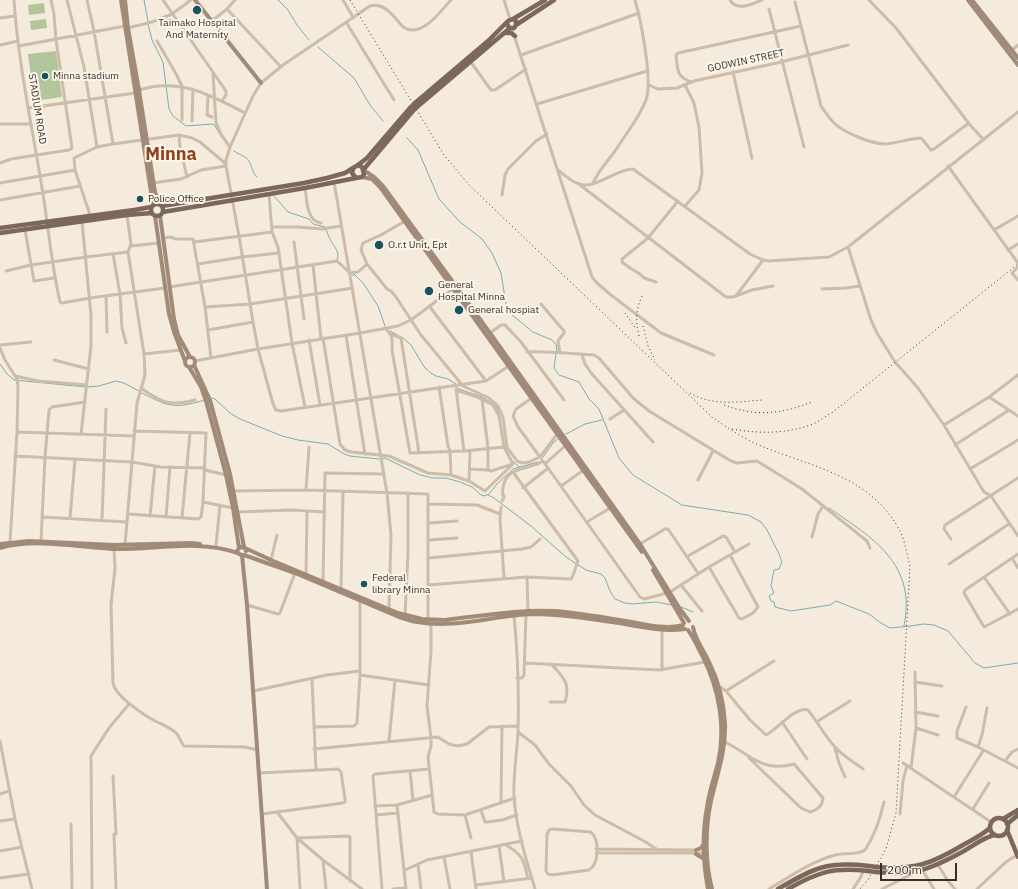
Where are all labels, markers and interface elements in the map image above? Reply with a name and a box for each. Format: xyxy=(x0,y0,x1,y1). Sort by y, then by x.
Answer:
marker: Taimako Hospital And Maternity xyxy=(191,4,203,16)
place label: Taimako Hospital And Maternity xyxy=(158,17,236,40)
street label: GODWIN STREET xyxy=(706,47,786,75)
place label: Minna stadium xyxy=(53,70,119,82)
marker: Minna stadium xyxy=(40,71,50,81)
street label: STADIUM ROAD xyxy=(25,73,49,145)
district label: Minna xyxy=(145,144,197,166)
place label: Police Office xyxy=(148,193,204,205)
marker: Police Office xyxy=(135,194,145,204)
marker: O.r.t Unit, Ept xyxy=(373,239,385,251)
place label: O.r.t Unit, Ept xyxy=(388,239,447,251)
place label: General Hospital Minna xyxy=(438,279,505,302)
marker: General Hospital Minna xyxy=(423,285,435,297)
marker: General hospiat xyxy=(453,304,465,316)
place label: General hospiat xyxy=(468,304,539,316)
place label: Federal library Minna xyxy=(372,572,430,596)
marker: Federal library Minna xyxy=(359,579,369,589)
scale bar xyxy=(882,855,959,881)
text: 200 m xyxy=(887,862,922,877)

